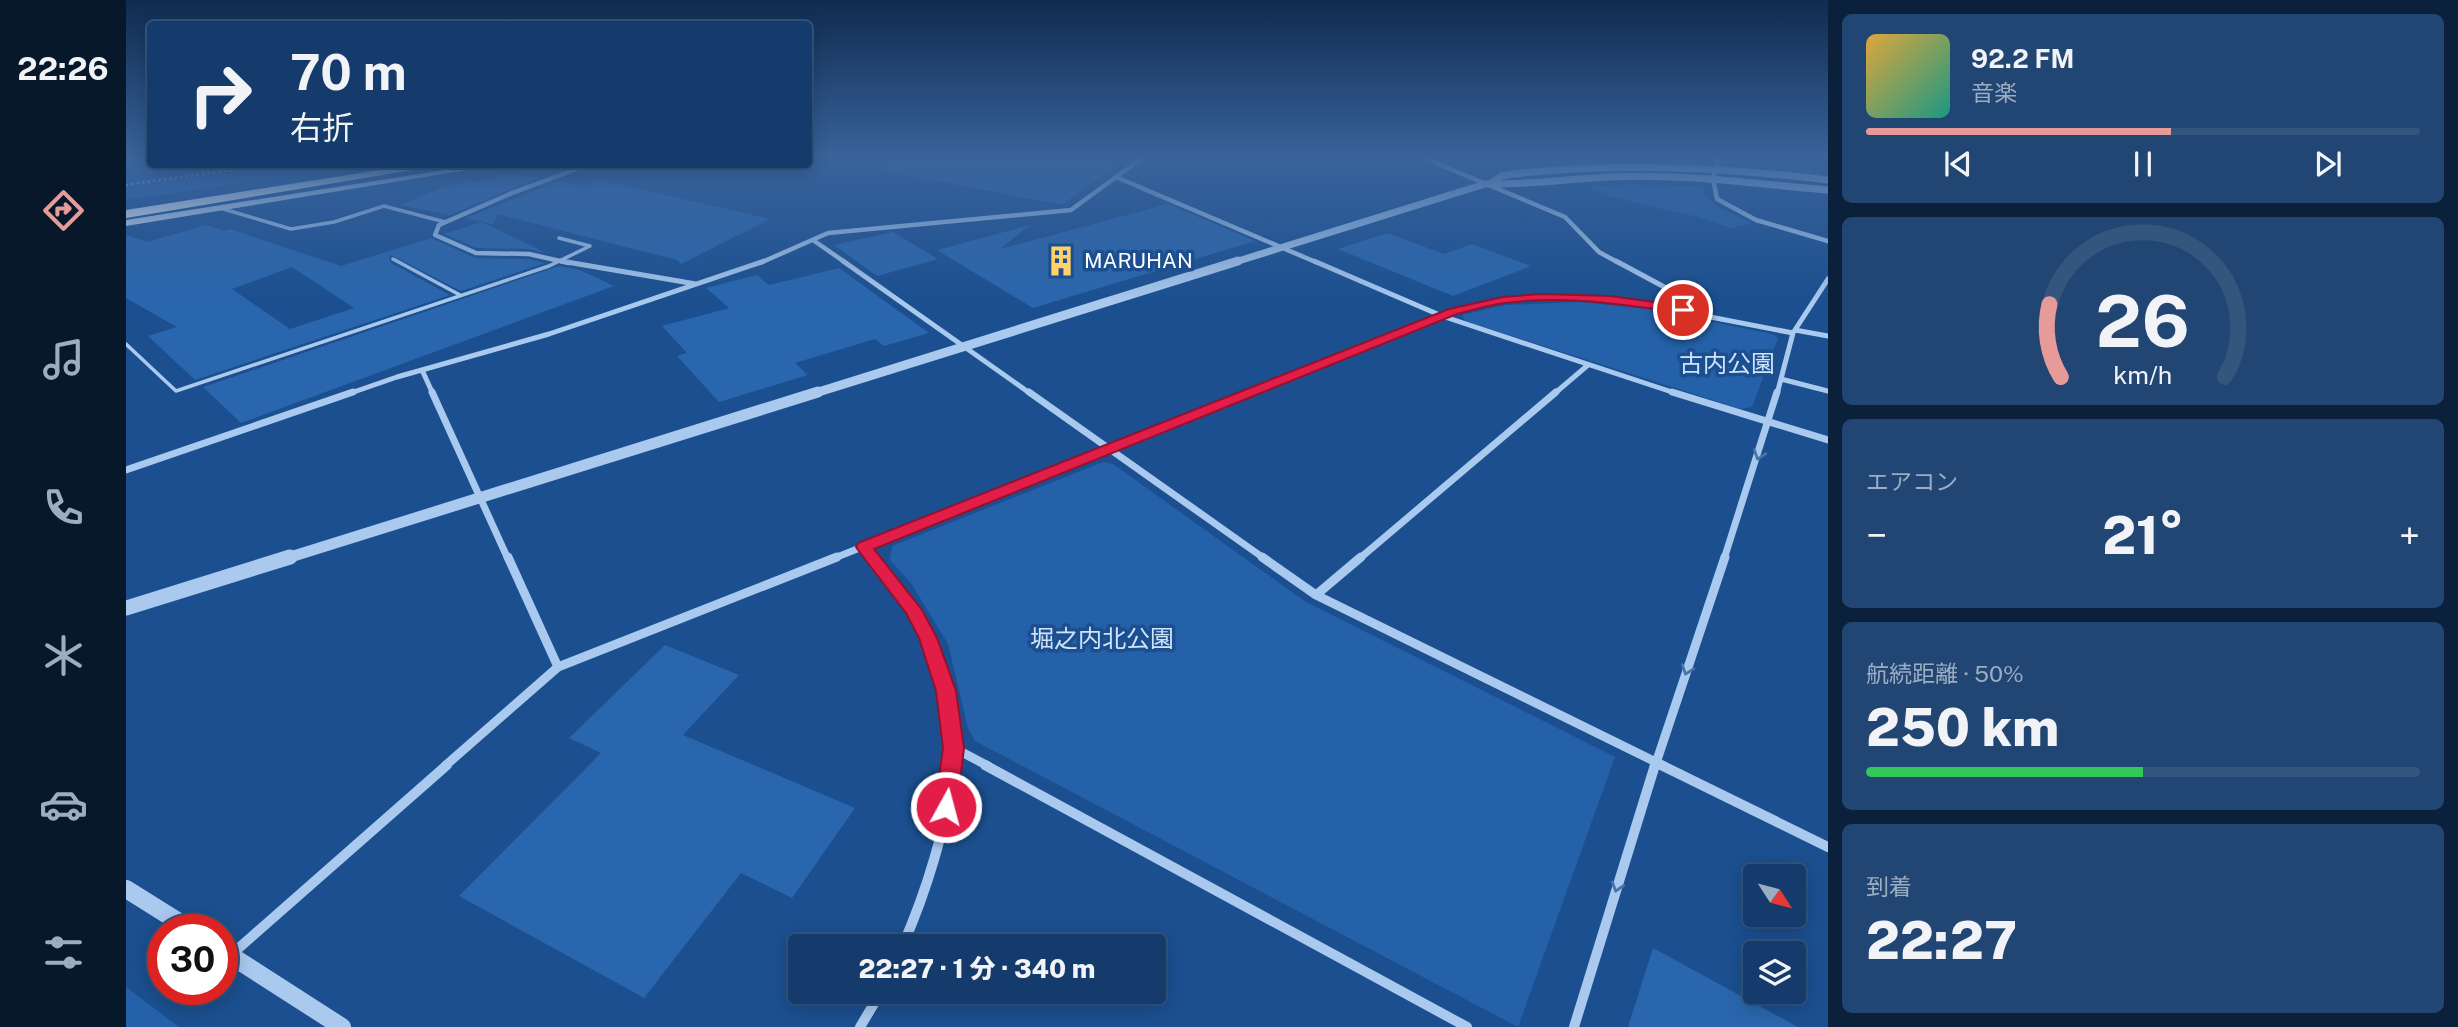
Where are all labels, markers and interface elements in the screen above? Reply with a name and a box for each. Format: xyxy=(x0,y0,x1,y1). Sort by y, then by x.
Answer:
text: 70 m xyxy=(290,43,407,101)
text: 92.2 FM xyxy=(1971,43,2074,74)
icon: right xyxy=(175,49,266,140)
text: 22:26 xyxy=(17,50,109,87)
text: 音楽 xyxy=(1971,79,2017,106)
text: 右折 xyxy=(290,109,354,146)
icon: previous xyxy=(1939,145,1977,183)
icon: pause xyxy=(2124,145,2162,183)
icon: next xyxy=(2309,145,2347,183)
icon: directions xyxy=(39,186,88,235)
building icon: MARUHAN xyxy=(1044,244,1078,278)
place label: MARUHAN xyxy=(1084,248,1193,273)
text: 26 xyxy=(2096,278,2190,363)
pin xyxy=(1653,280,1713,340)
icon: arrive xyxy=(1664,291,1702,329)
icon: music xyxy=(39,335,88,384)
park label: 古内公園 xyxy=(1679,349,1775,377)
text: km/h xyxy=(2114,360,2172,390)
one-way arrow xyxy=(1753,448,1767,460)
text: エアコン xyxy=(1866,468,1958,495)
icon: phone xyxy=(39,483,88,532)
text: 21° xyxy=(2102,505,2184,566)
text: − xyxy=(1866,513,1887,558)
text: + xyxy=(2399,513,2420,558)
park label: 堀之内北公園 xyxy=(1030,624,1174,652)
icon: climate xyxy=(39,631,88,680)
text: 航続距離 · 50% xyxy=(1866,660,2024,687)
one-way arrow xyxy=(1681,664,1695,676)
text: 250 km xyxy=(1866,697,2059,758)
position arrow xyxy=(909,770,983,844)
icon: car xyxy=(39,780,88,829)
north arrow xyxy=(1743,864,1806,928)
map controls xyxy=(1743,864,1806,1004)
text: 到着 xyxy=(1866,873,1912,900)
one-way arrow xyxy=(1611,881,1626,893)
text: 22:27 xyxy=(1866,910,2017,971)
speed limit sign: 30 xyxy=(147,914,238,1005)
icon: filters xyxy=(39,928,88,977)
button: layers xyxy=(1743,941,1806,1004)
text: 22:27 · 1 分 · 340 m xyxy=(859,953,1095,984)

